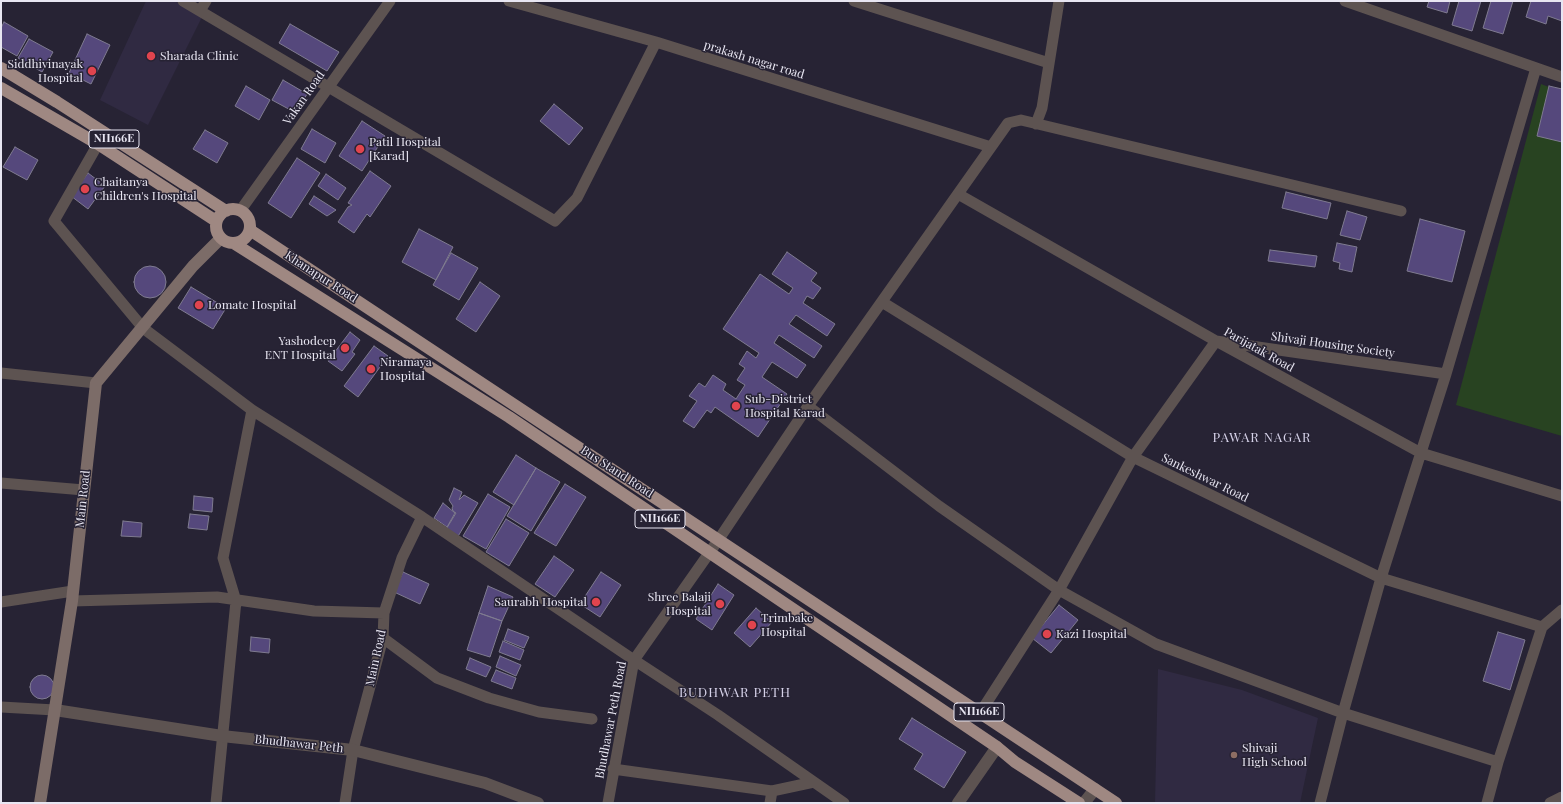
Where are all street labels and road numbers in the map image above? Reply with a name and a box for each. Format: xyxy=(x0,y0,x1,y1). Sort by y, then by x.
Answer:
street label: prakash nagar road xyxy=(702,38,806,82)
street label: Vakan Road xyxy=(280,68,328,128)
road number: NH166E xyxy=(89,130,139,148)
street label: Khanapur Road xyxy=(282,248,360,306)
street label: Parijatak Road xyxy=(1221,325,1297,375)
street label: Shivaji Housing Society xyxy=(1270,329,1396,361)
street label: Bus Stand Road xyxy=(578,443,656,501)
street label: Sankeshwar Road xyxy=(1159,451,1251,505)
street label: Main Road xyxy=(73,470,93,528)
road number: NH166E xyxy=(635,510,685,528)
street label: Main Road xyxy=(363,628,389,688)
street label: Bhudhawar Peth Road xyxy=(593,660,629,780)
road number: NH166E xyxy=(954,703,1004,721)
street label: Bhudhawar Peth xyxy=(254,732,344,756)

